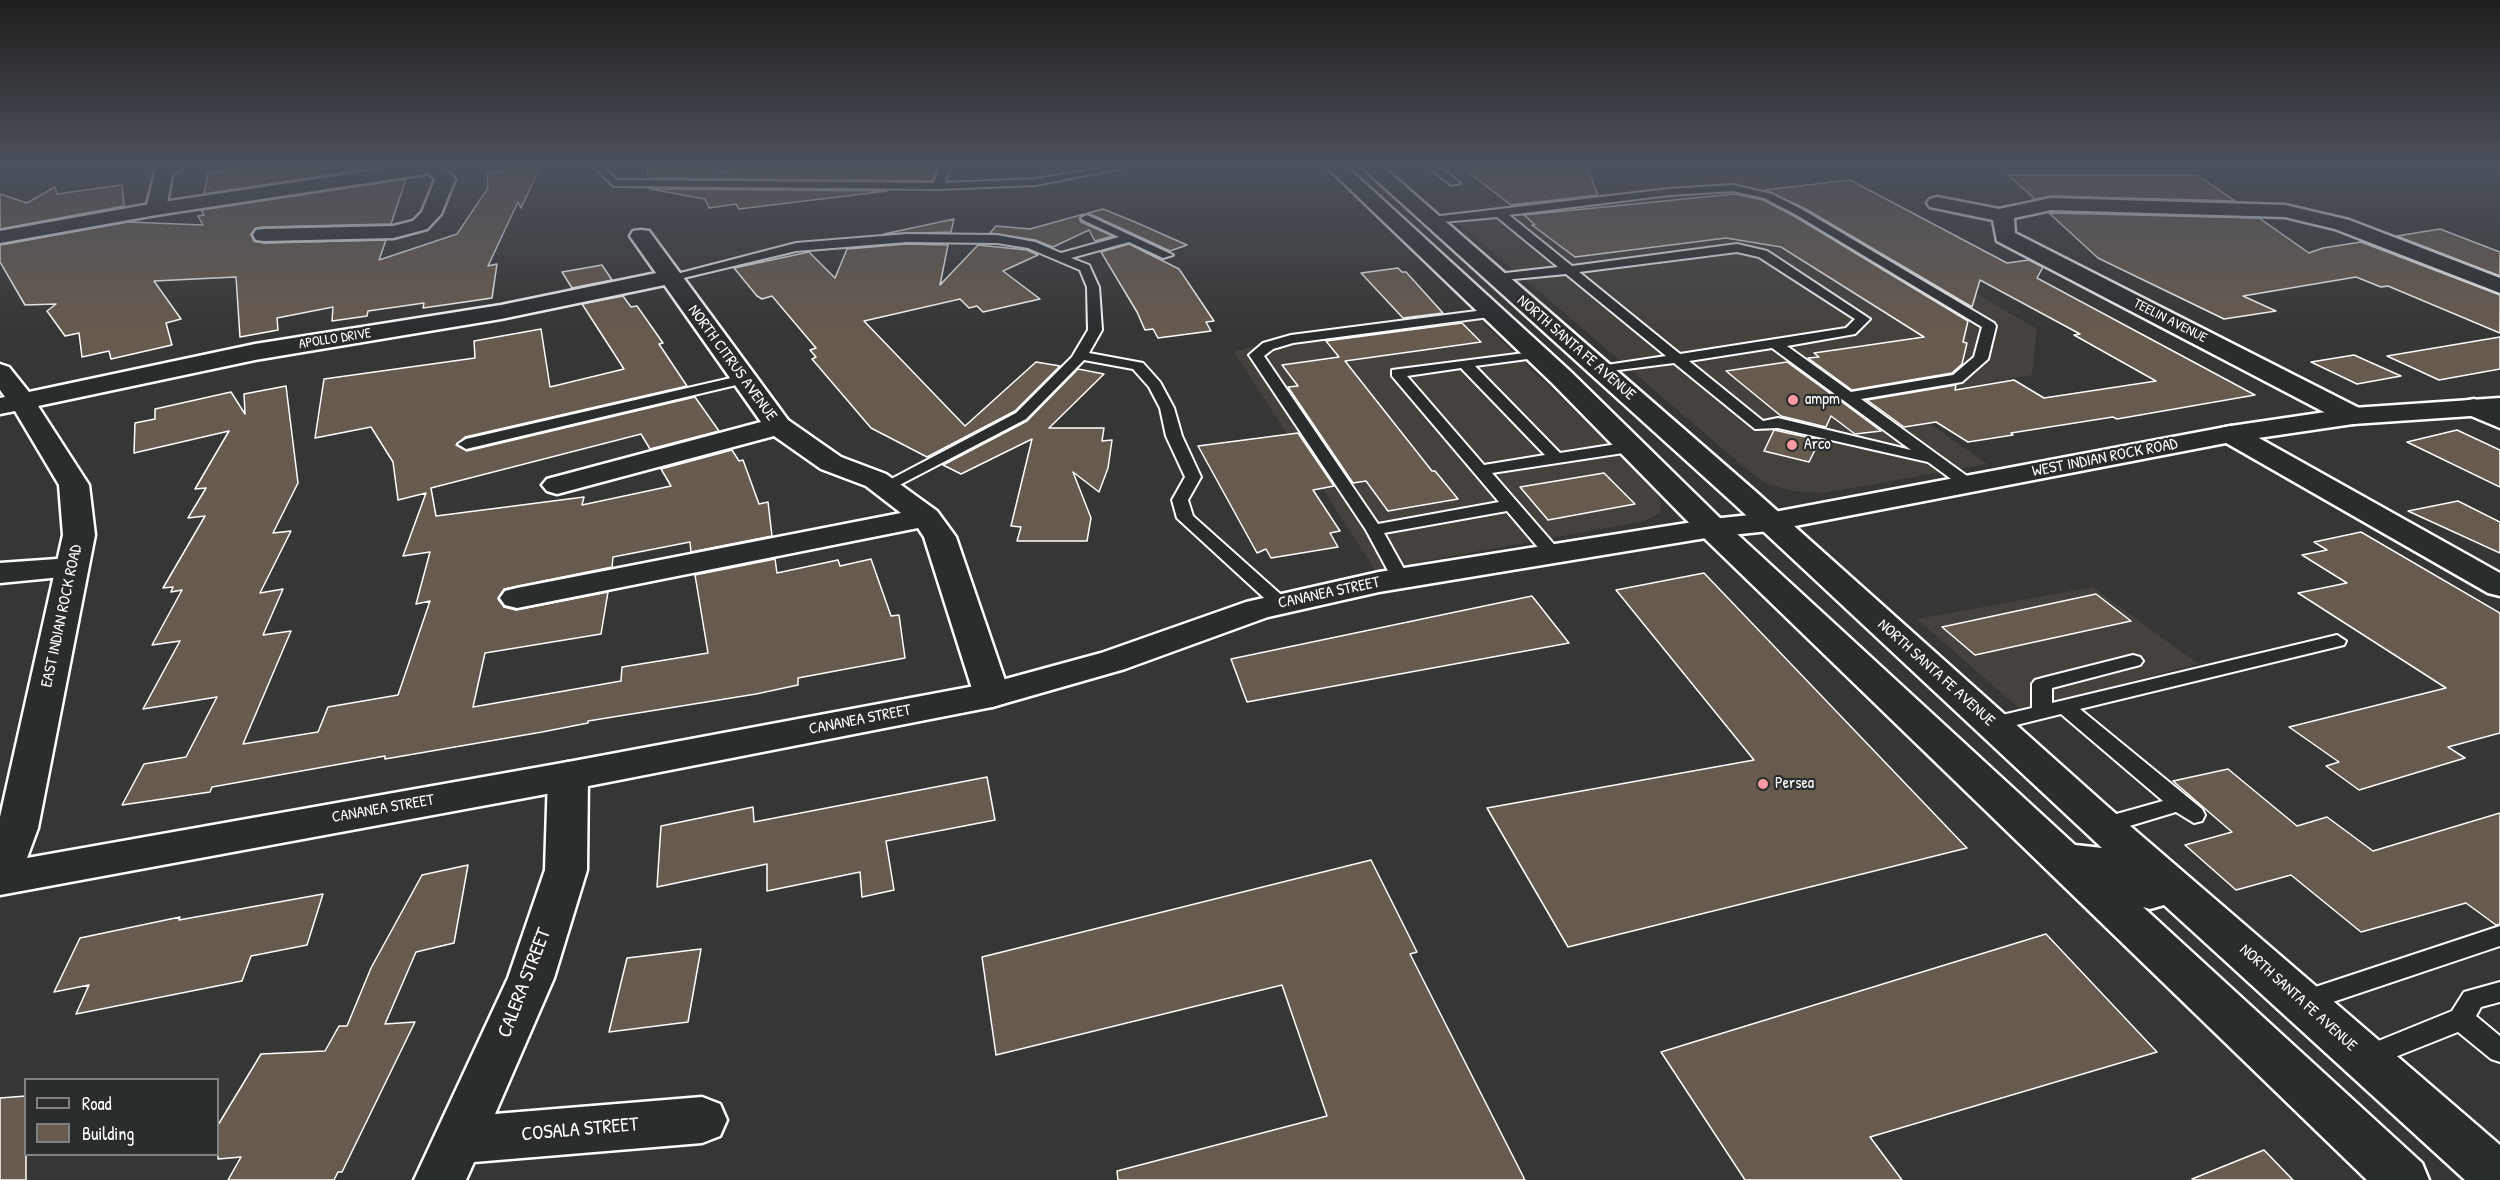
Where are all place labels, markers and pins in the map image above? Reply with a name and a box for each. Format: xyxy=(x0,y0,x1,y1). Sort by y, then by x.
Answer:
place label: ampm xyxy=(1805,390,1840,410)
marker: ampm xyxy=(1786,393,1800,407)
place label: Arco xyxy=(1804,435,1831,455)
marker: Arco xyxy=(1785,438,1799,452)
place label: Persea xyxy=(1775,774,1814,794)
marker: Persea xyxy=(1756,777,1770,791)

